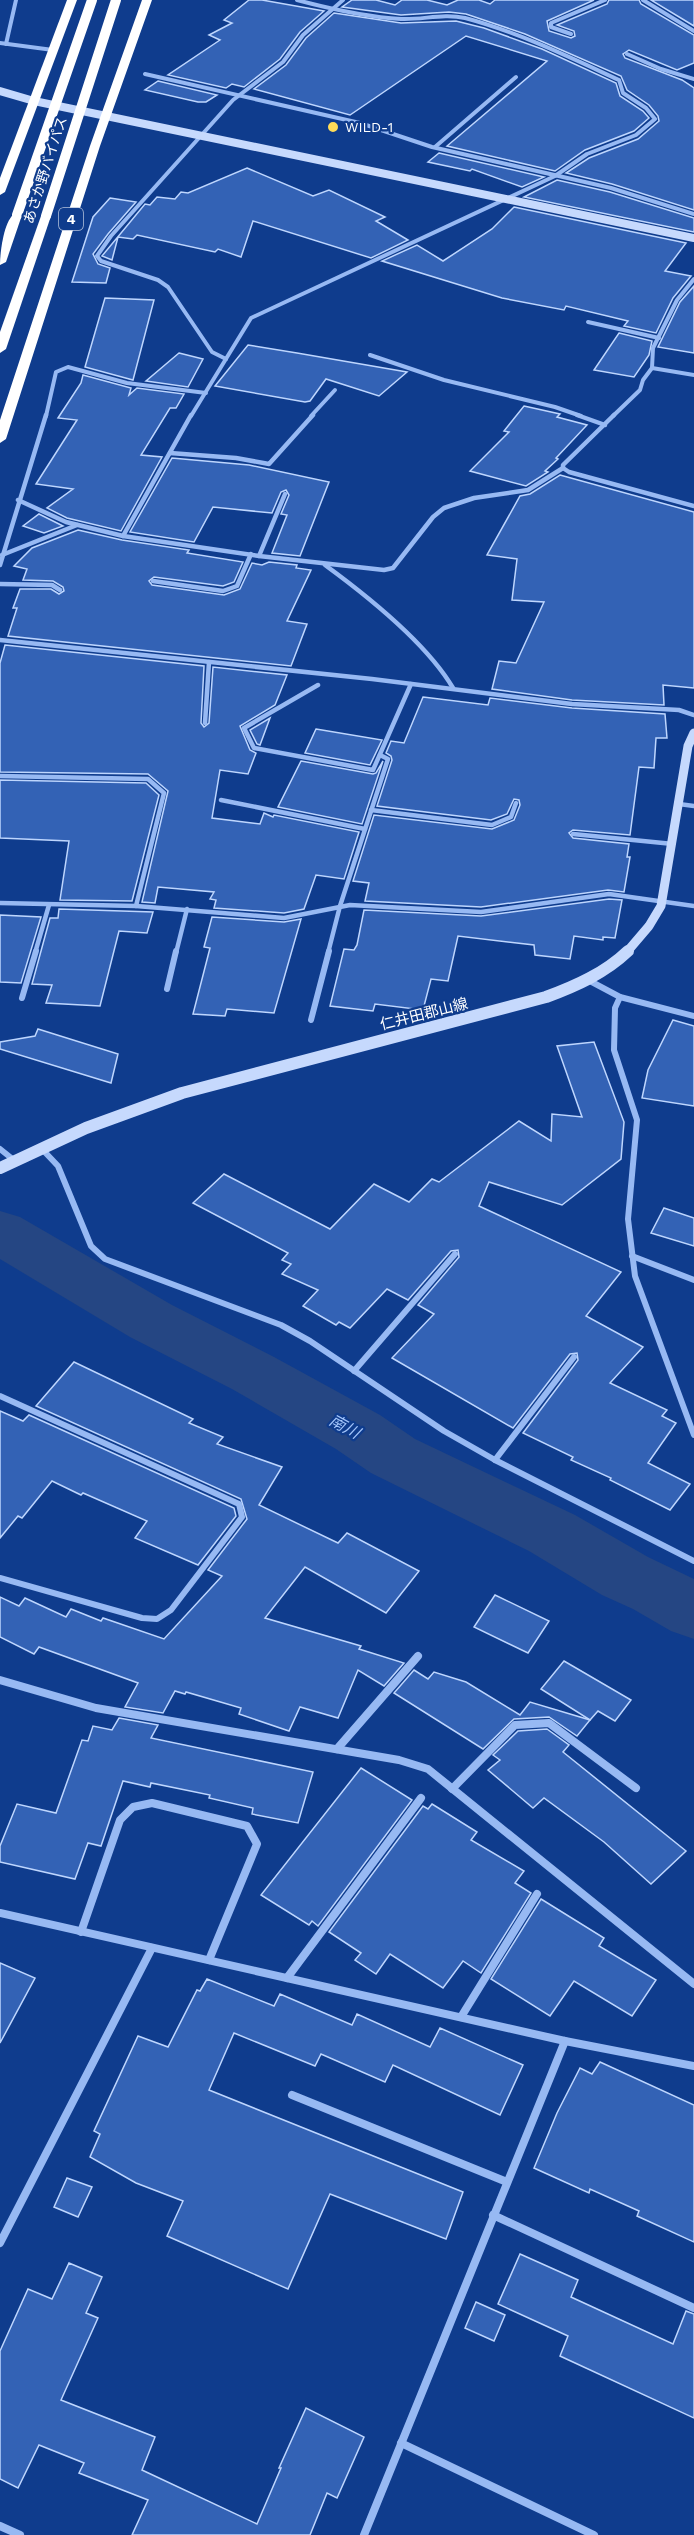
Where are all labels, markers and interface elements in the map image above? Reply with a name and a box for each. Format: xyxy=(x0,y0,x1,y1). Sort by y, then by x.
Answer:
street label: あさか野バイパス xyxy=(20,114,70,226)
place label: WILD-1 xyxy=(345,119,393,135)
marker: WILD-1 xyxy=(326,120,340,134)
road number: 4 xyxy=(59,208,83,230)
street label: 仁井田郡山線 xyxy=(378,994,470,1034)
water label: 南川 xyxy=(326,1410,365,1443)

